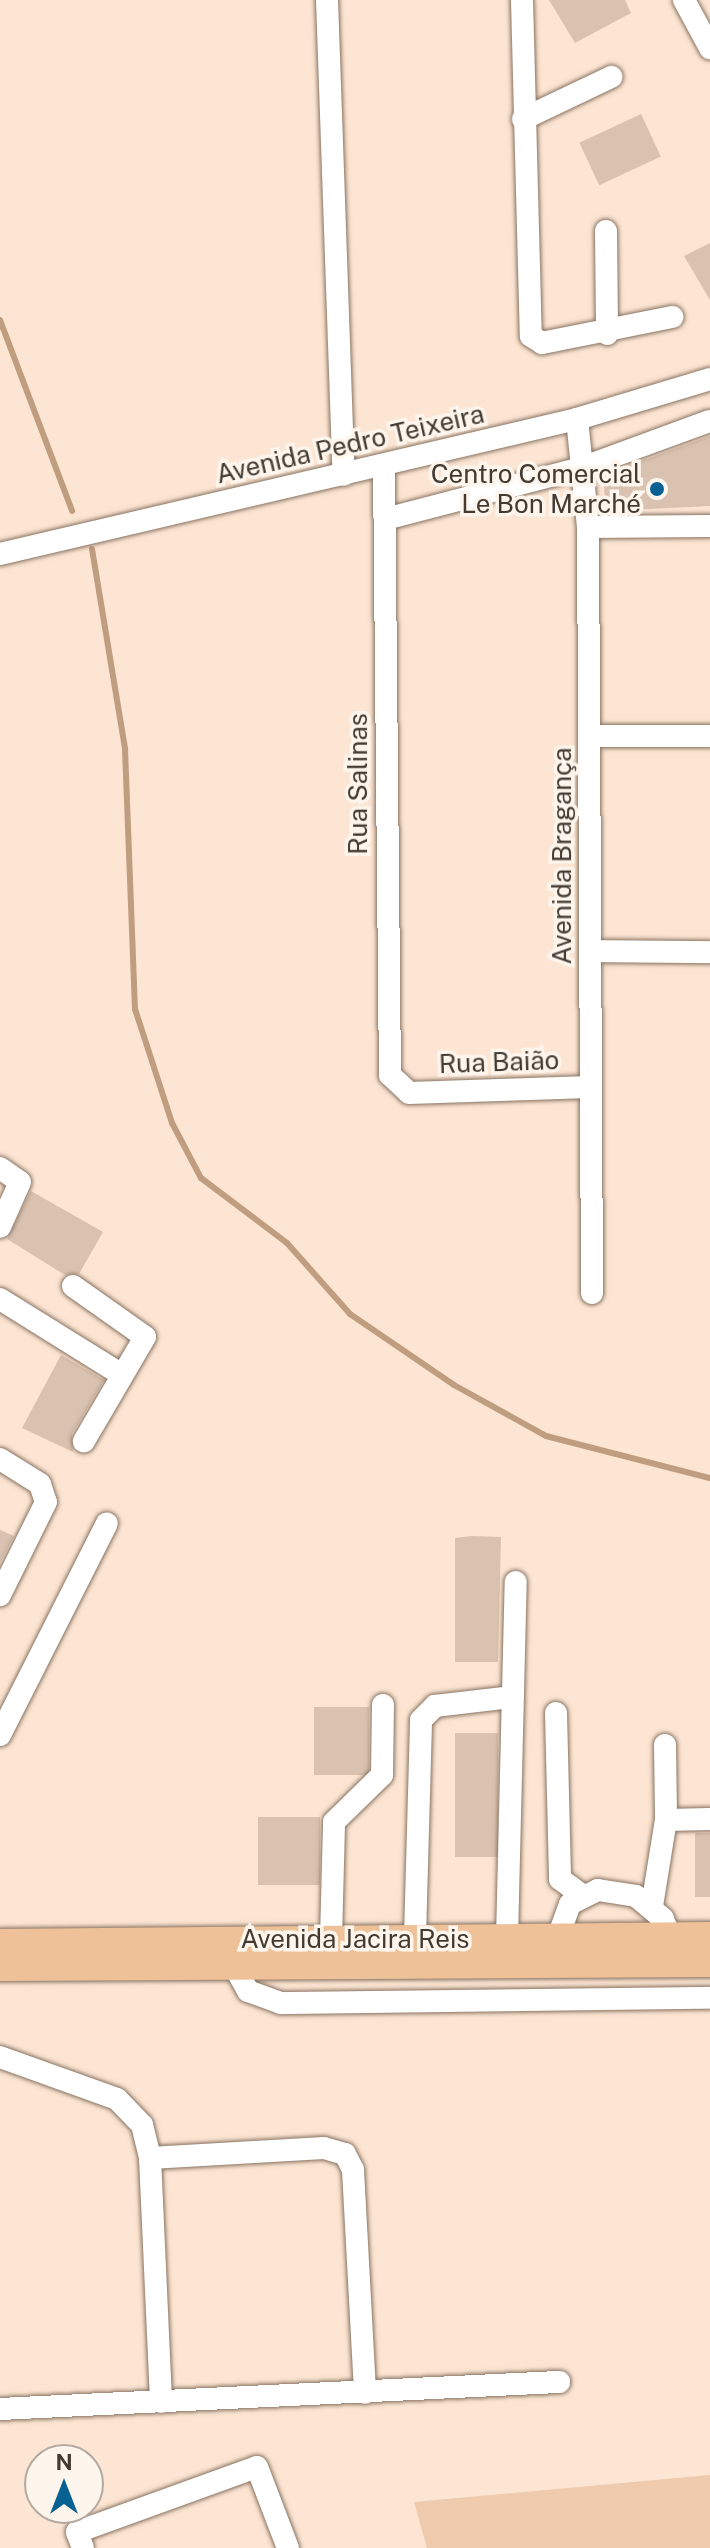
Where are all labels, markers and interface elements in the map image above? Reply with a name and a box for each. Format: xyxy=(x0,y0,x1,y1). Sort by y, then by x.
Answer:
street label: Avenida Pedro Teixeira xyxy=(213,398,487,490)
place label: Centro Comercial Le Bon Marché xyxy=(430,458,641,520)
marker: Centro Comercial Le Bon Marché xyxy=(648,480,666,498)
street label: Rua Salinas xyxy=(342,713,374,855)
street label: Avenida Bragança xyxy=(546,747,578,965)
street label: Rua Baião xyxy=(438,1044,560,1080)
street label: Avenida Jacira Reis xyxy=(240,1923,470,1955)
north arrow xyxy=(24,2444,104,2524)
text: N xyxy=(55,2449,73,2475)

